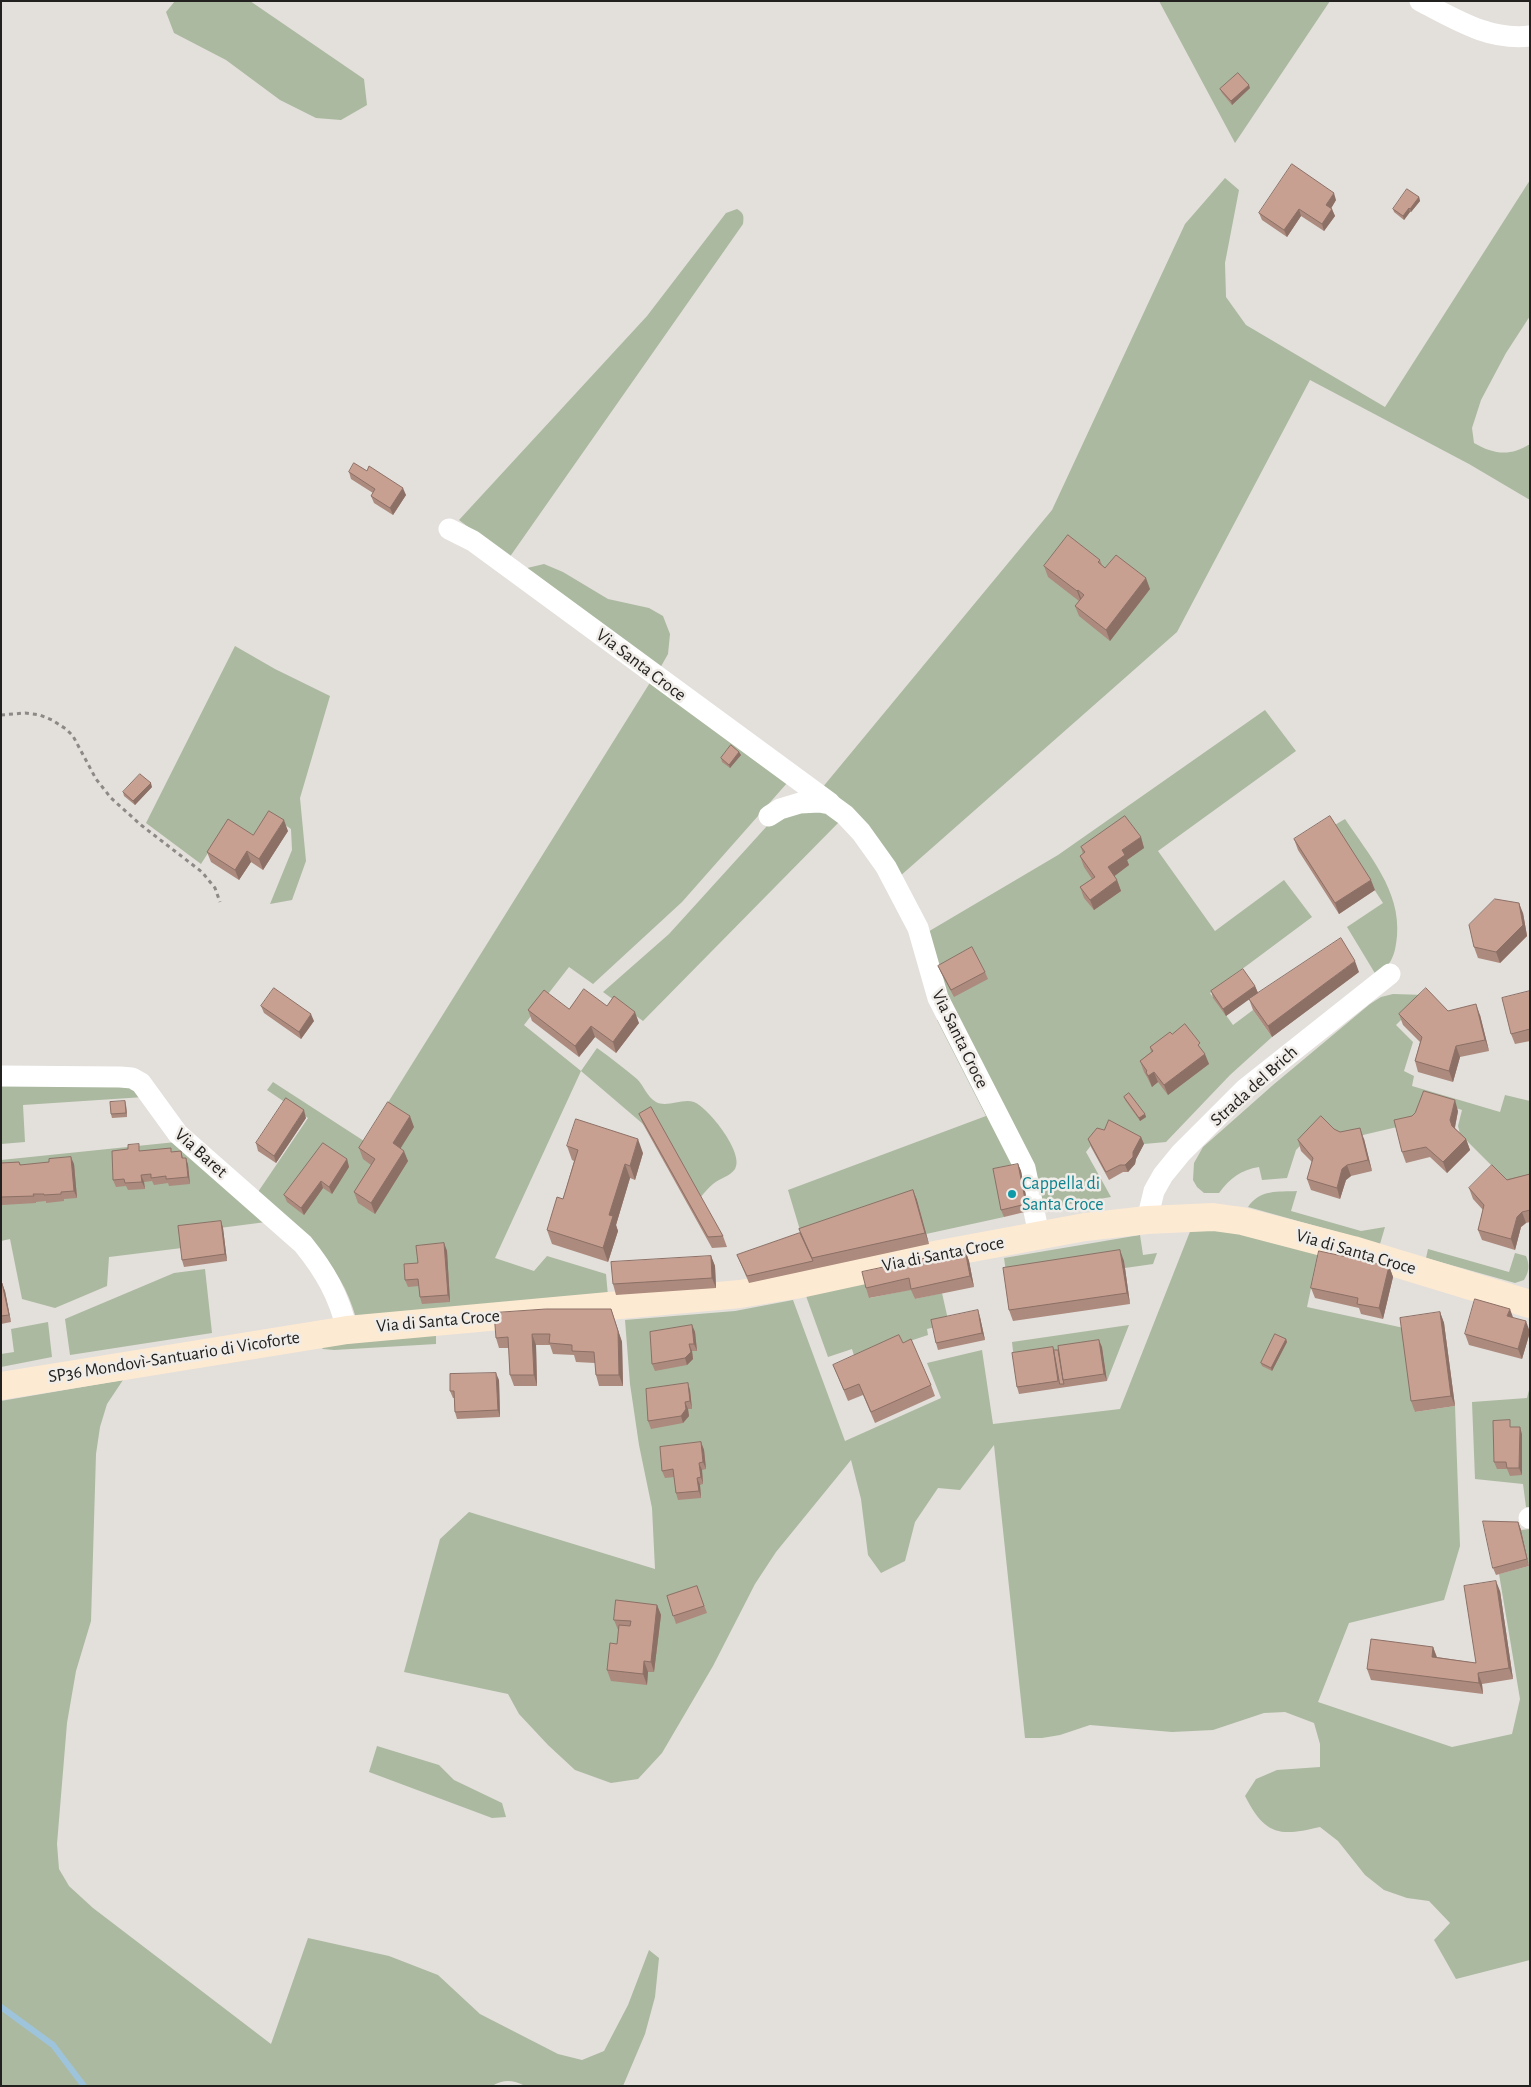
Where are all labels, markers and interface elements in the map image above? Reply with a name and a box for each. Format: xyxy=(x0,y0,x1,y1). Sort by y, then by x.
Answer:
street label: Via Santa Croce xyxy=(592,624,690,706)
street label: Via Santa Croce xyxy=(927,986,993,1092)
street label: Strada del Brich xyxy=(1206,1041,1302,1131)
street label: Via Baret xyxy=(170,1124,232,1182)
place label: Cappella di Santa Croce xyxy=(1022,1173,1103,1216)
marker: Cappella di Santa Croce xyxy=(1006,1188,1018,1200)
street label: Via di Santa Croce xyxy=(1293,1225,1419,1279)
street label: Via di Santa Croce xyxy=(880,1232,1006,1276)
street label: Via di Santa Croce xyxy=(375,1305,501,1337)
street label: SP36 Mondovì-Santuario di Vicoforte xyxy=(47,1326,301,1388)

